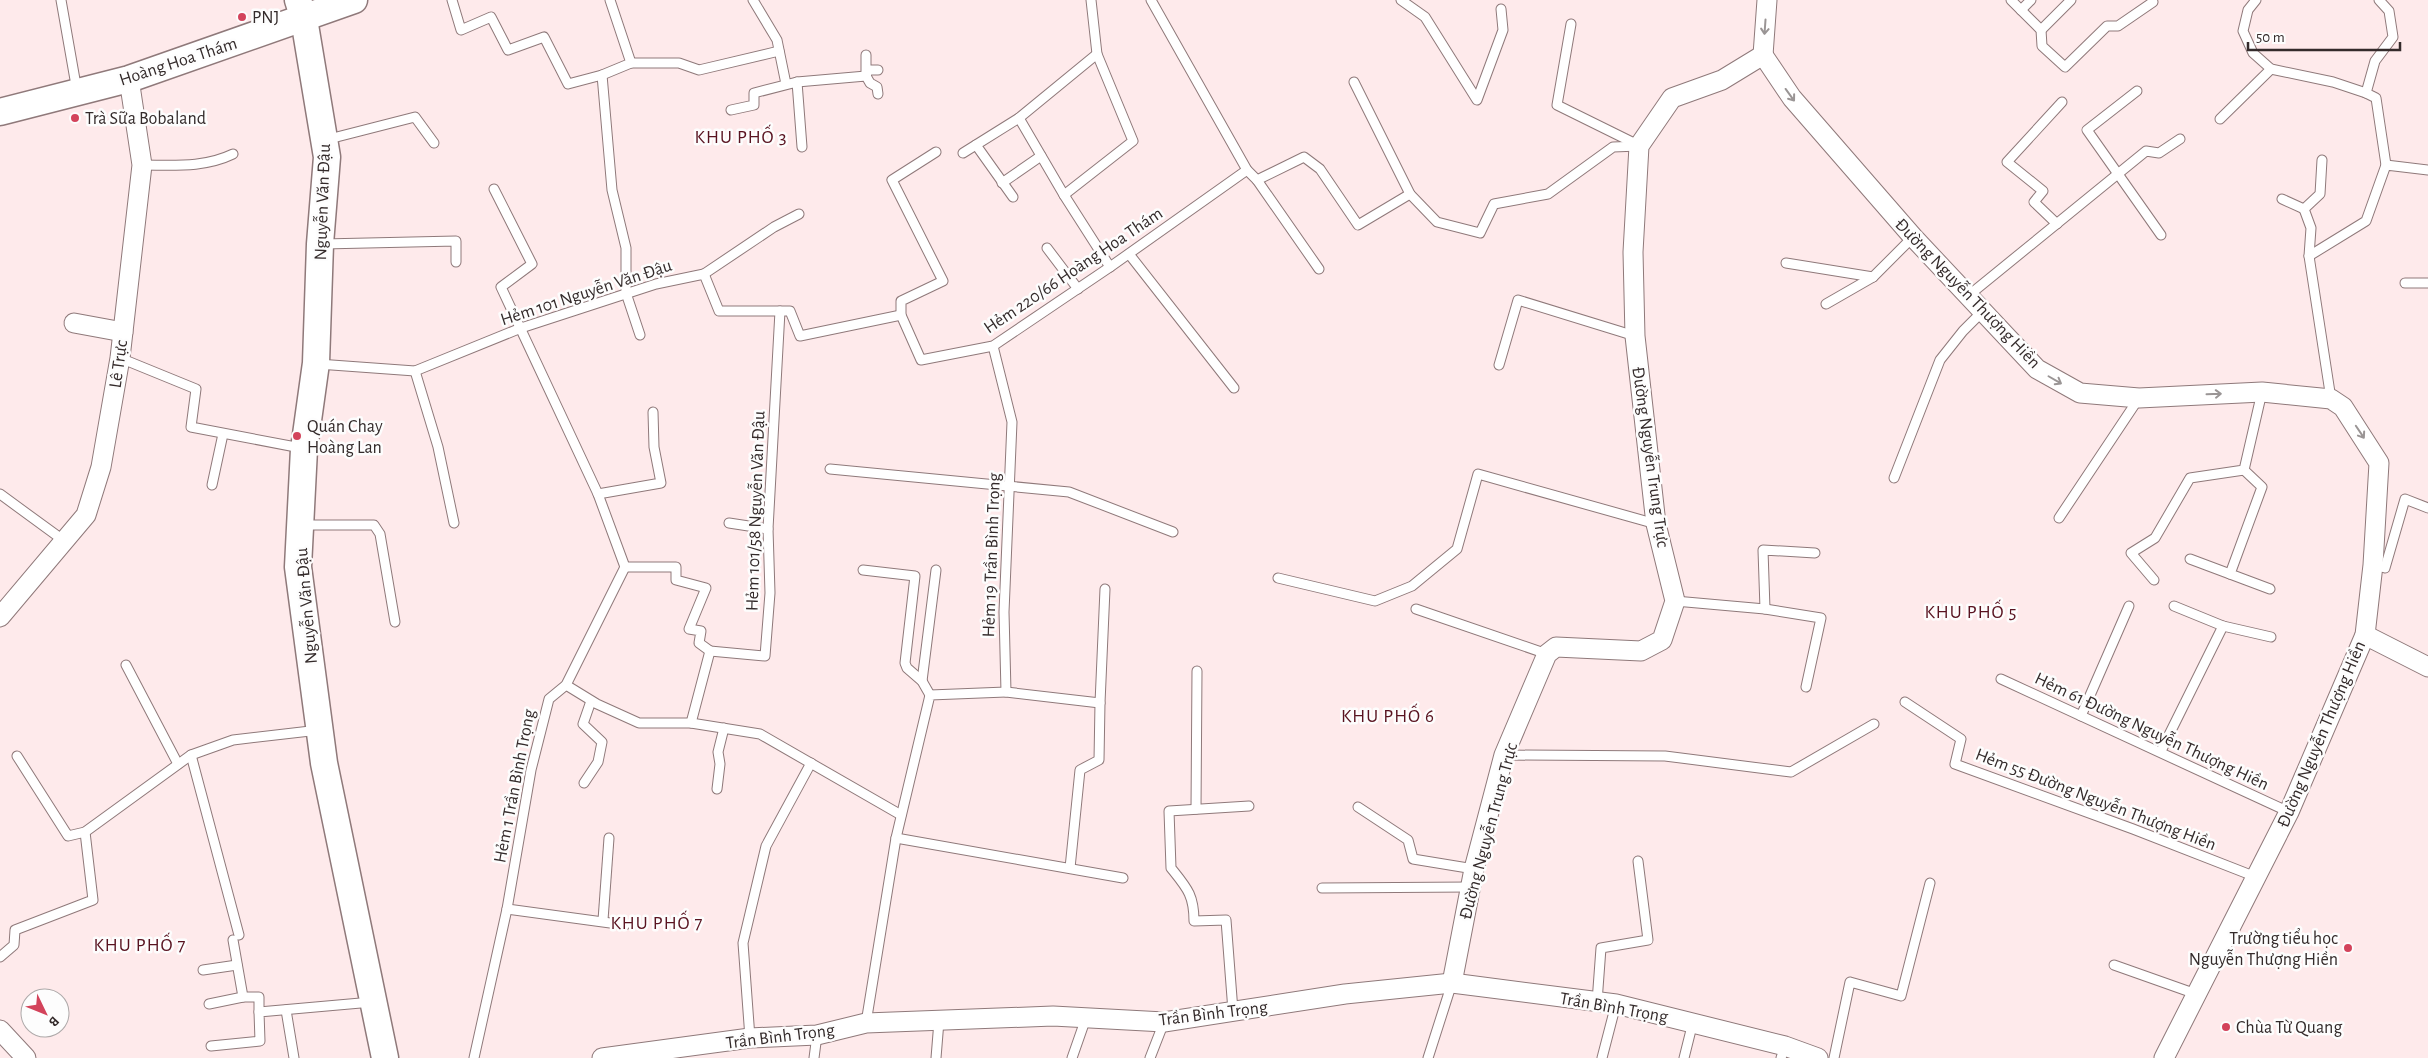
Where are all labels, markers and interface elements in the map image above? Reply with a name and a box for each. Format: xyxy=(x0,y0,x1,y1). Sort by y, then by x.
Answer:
place label: PNJ xyxy=(252,9,279,27)
marker: PNJ xyxy=(236,11,248,23)
one-way arrow xyxy=(1760,19,1769,35)
scale bar xyxy=(2248,20,2400,52)
text: 50 m xyxy=(2256,30,2285,45)
street label: Hoàng Hoa Thám xyxy=(117,34,239,89)
one-way arrow xyxy=(1785,88,1796,101)
place label: Trà Sữa Bobaland xyxy=(85,110,206,128)
marker: Trà Sữa Bobaland xyxy=(69,112,81,124)
district label: KHU PHỐ 3 xyxy=(695,124,788,147)
street label: Nguyễn Văn Đậu xyxy=(310,143,334,261)
street label: Hẻm 220/66 Hoàng Hoa Thám xyxy=(981,204,1166,337)
street label: Đường Nguyễn Thượng Hiền xyxy=(1891,214,2045,372)
street label: Hẻm 101 Nguyễn Văn Đậu xyxy=(498,255,674,329)
street label: Lê Trực xyxy=(107,339,131,389)
street label: Đường Nguyễn Trung Trực xyxy=(1628,365,1674,549)
one-way arrow xyxy=(2048,375,2062,385)
one-way arrow xyxy=(2206,390,2222,399)
street label: Hẻm 101/58 Nguyễn Văn Đậu xyxy=(742,411,768,611)
place label: Quán Chay Hoàng Lan xyxy=(307,418,383,457)
one-way arrow xyxy=(2355,425,2366,439)
marker: Quán Chay Hoàng Lan xyxy=(291,430,303,442)
street label: Hẻm 19 Trần Bình Trọng xyxy=(979,472,1004,638)
street label: Nguyễn Văn Đậu xyxy=(291,547,321,665)
district label: KHU PHỐ 5 xyxy=(1924,599,2018,622)
street label: Đường Nguyễn Thượng Hiền xyxy=(2273,638,2369,830)
street label: Hẻm 61 Đường Nguyễn Thượng Hiền xyxy=(2032,668,2272,794)
district label: KHU PHỐ 6 xyxy=(1341,703,1435,726)
street label: Hẻm 1 Trần Bình Trọng xyxy=(490,707,539,865)
street label: Đường Nguyễn Trung Trực xyxy=(1455,740,1521,922)
street label: Hẻm 55 Đường Nguyễn Thượng Hiền xyxy=(1973,744,2219,854)
district label: KHU PHỐ 7 xyxy=(610,910,704,933)
place label: Trường tiểu học Nguyễn Thượng Hiền xyxy=(2189,928,2338,969)
district label: KHU PHỐ 7 xyxy=(93,932,187,955)
marker: Trường tiểu học Nguyễn Thượng Hiền xyxy=(2342,942,2354,954)
north arrow xyxy=(20,988,70,1038)
street label: Trần Bình Trọng xyxy=(1558,989,1670,1026)
street label: Trần Bình Trọng xyxy=(1158,997,1269,1030)
text: B xyxy=(46,1013,62,1029)
place label: Chùa Từ Quang xyxy=(2236,1019,2342,1037)
street label: Trần Bình Trọng xyxy=(725,1020,836,1053)
marker: Chùa Từ Quang xyxy=(2220,1021,2232,1033)

